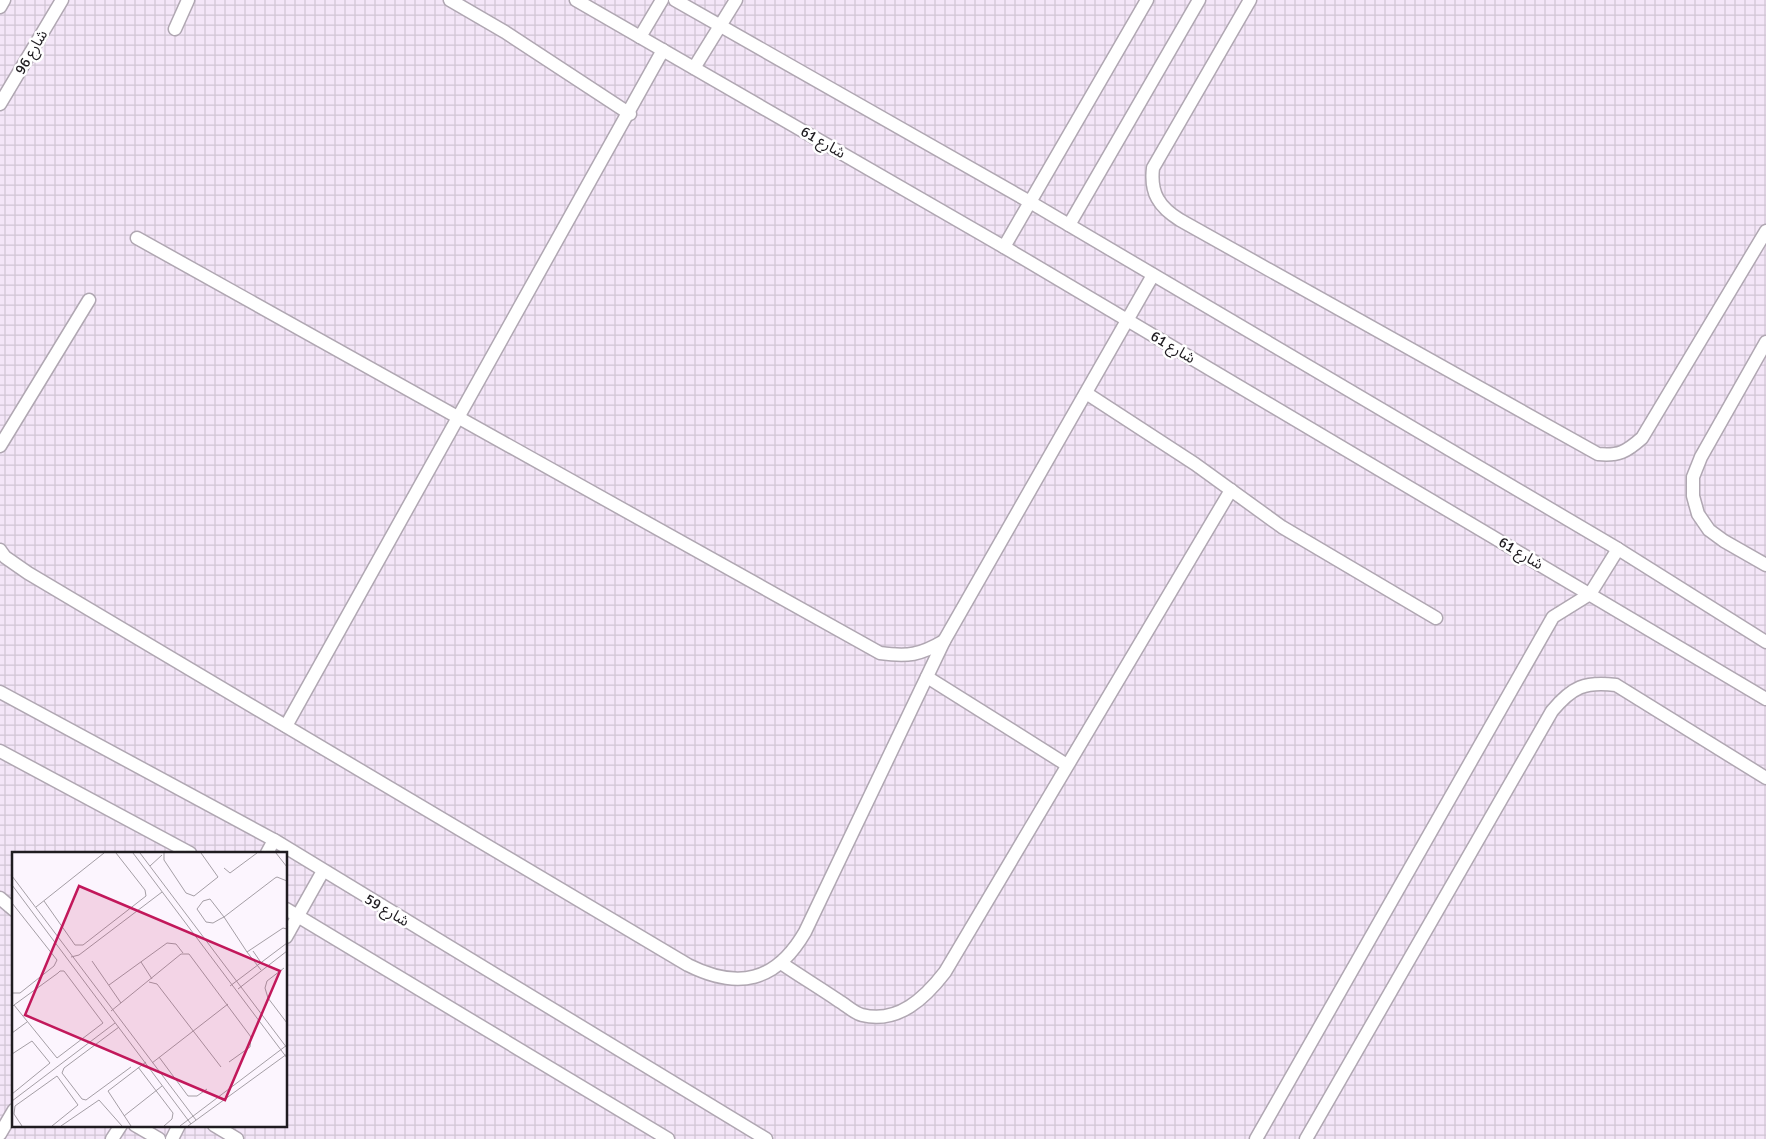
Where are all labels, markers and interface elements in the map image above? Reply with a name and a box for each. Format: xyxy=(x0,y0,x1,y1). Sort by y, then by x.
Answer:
street label: شارع 96 xyxy=(11,26,54,79)
street label: شارع 61 xyxy=(796,122,849,165)
street label: شارع 61 xyxy=(1146,327,1199,370)
street label: شارع 61 xyxy=(1494,533,1547,576)
inset map xyxy=(12,852,288,1126)
street label: شارع 59 xyxy=(360,890,413,933)

